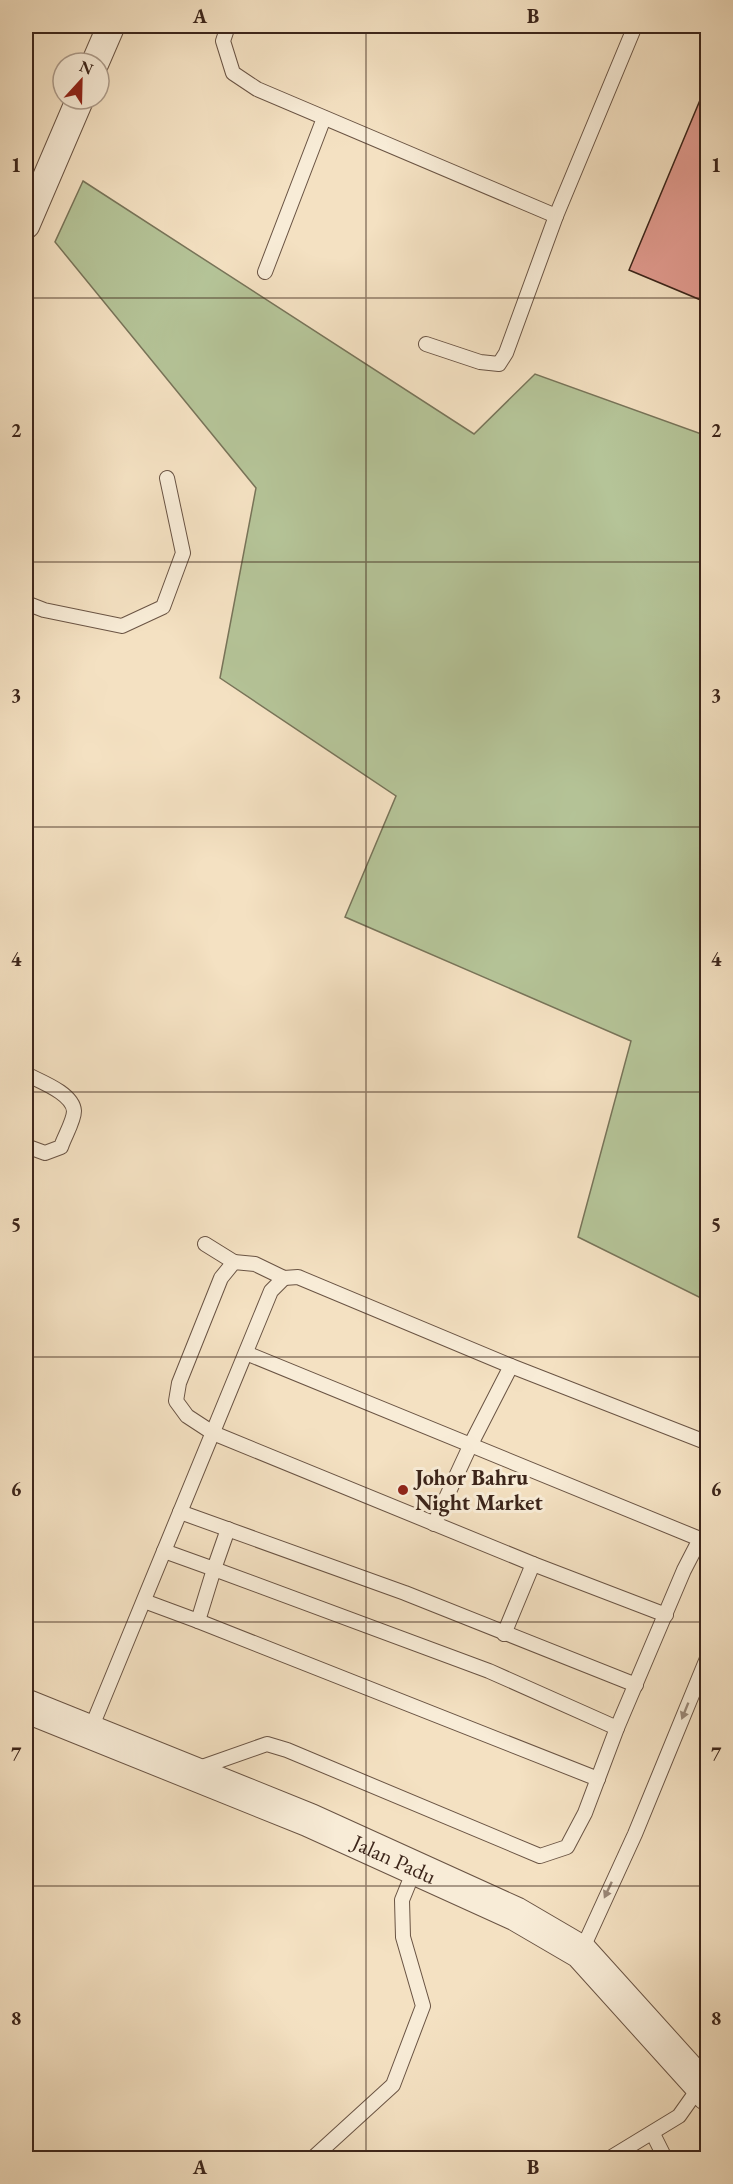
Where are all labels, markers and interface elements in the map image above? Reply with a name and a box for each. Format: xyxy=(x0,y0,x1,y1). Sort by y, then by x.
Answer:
text: A xyxy=(192,3,208,29)
text: B xyxy=(527,3,539,29)
north arrow xyxy=(51,51,111,111)
text: N xyxy=(76,55,96,80)
text: 1 xyxy=(11,152,21,178)
text: 1 xyxy=(711,152,721,178)
text: 2 xyxy=(11,417,22,443)
text: 2 xyxy=(711,417,722,443)
text: 3 xyxy=(11,682,21,708)
text: 3 xyxy=(711,682,721,708)
text: 4 xyxy=(11,946,22,972)
text: 4 xyxy=(711,946,722,972)
text: 5 xyxy=(11,1211,21,1237)
text: 5 xyxy=(711,1211,721,1237)
place label: Johor Bahru Night Market xyxy=(413,1463,543,1517)
text: 6 xyxy=(11,1476,22,1502)
text: 6 xyxy=(711,1476,722,1502)
marker: Johor Bahru Night Market xyxy=(396,1483,410,1497)
one-way arrow xyxy=(680,1702,690,1720)
text: 7 xyxy=(11,1741,22,1767)
text: 7 xyxy=(711,1741,722,1767)
street label: Jalan Padu xyxy=(346,1826,441,1891)
one-way arrow xyxy=(604,1881,613,1898)
text: 8 xyxy=(11,2005,21,2031)
text: 8 xyxy=(711,2005,721,2031)
text: A xyxy=(192,2154,208,2180)
text: B xyxy=(527,2154,539,2180)

